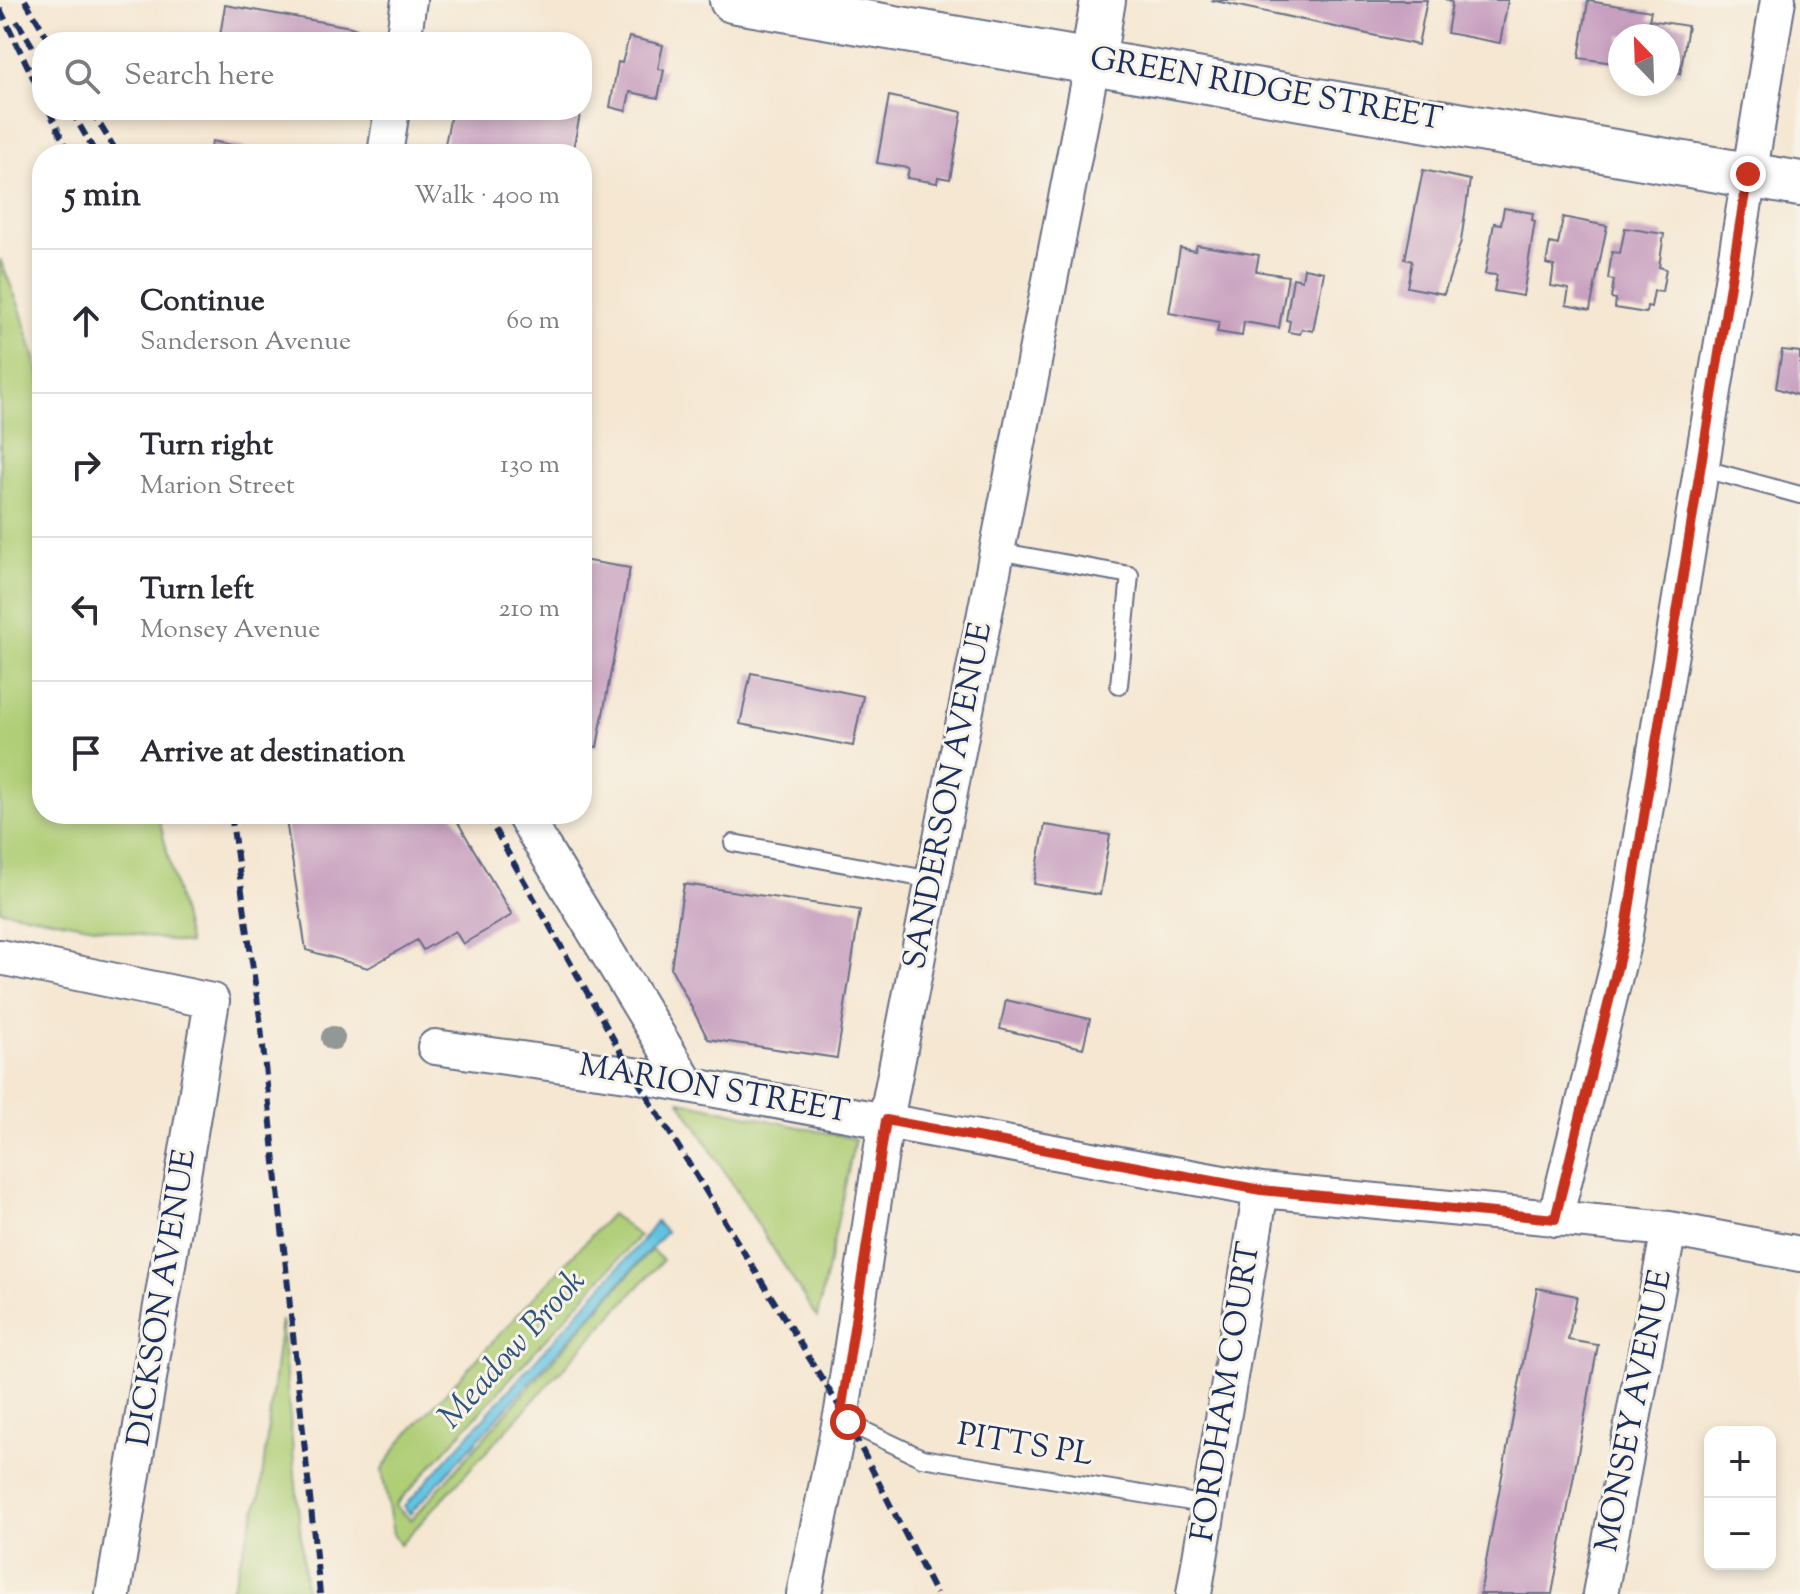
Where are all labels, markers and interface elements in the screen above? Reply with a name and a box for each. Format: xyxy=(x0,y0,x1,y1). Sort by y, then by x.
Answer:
north arrow xyxy=(1608,24,1680,96)
search box xyxy=(32,32,592,120)
street label: GREEN RIDGE STREET xyxy=(1086,36,1446,144)
icon: search xyxy=(60,54,104,98)
text: Search here xyxy=(124,55,274,98)
route end xyxy=(1730,156,1766,192)
text: 5 min xyxy=(64,172,141,221)
text: Walk · 400 m xyxy=(414,178,560,215)
text: Continue xyxy=(140,281,265,324)
icon: ahead xyxy=(64,299,108,343)
text: 60 m xyxy=(506,303,560,340)
text: Sanderson Avenue xyxy=(140,324,351,361)
text: Turn right xyxy=(140,425,273,468)
icon: right xyxy=(64,443,108,487)
text: 130 m xyxy=(500,447,560,484)
text: Marion Street xyxy=(140,468,295,505)
text: Turn left xyxy=(140,569,254,612)
icon: left xyxy=(64,587,108,631)
text: 210 m xyxy=(498,591,560,628)
text: Monsey Avenue xyxy=(140,612,320,649)
street label: SANDERSON AVENUE xyxy=(893,619,1005,973)
icon: arrive xyxy=(64,731,108,775)
text: Arrive at destination xyxy=(140,732,405,775)
street label: MARION STREET xyxy=(575,1044,853,1136)
street label: DICKSON AVENUE xyxy=(117,1146,209,1450)
street label: FORDHAM COURT xyxy=(1181,1239,1273,1545)
water label: Meadow Brook xyxy=(428,1259,598,1441)
street label: MONSEY AVENUE xyxy=(1585,1266,1685,1556)
route start xyxy=(830,1404,866,1440)
street label: PITTS PL xyxy=(954,1413,1096,1479)
map controls xyxy=(1704,1426,1776,1570)
button: + xyxy=(1704,1426,1776,1498)
button: − xyxy=(1704,1498,1776,1570)

